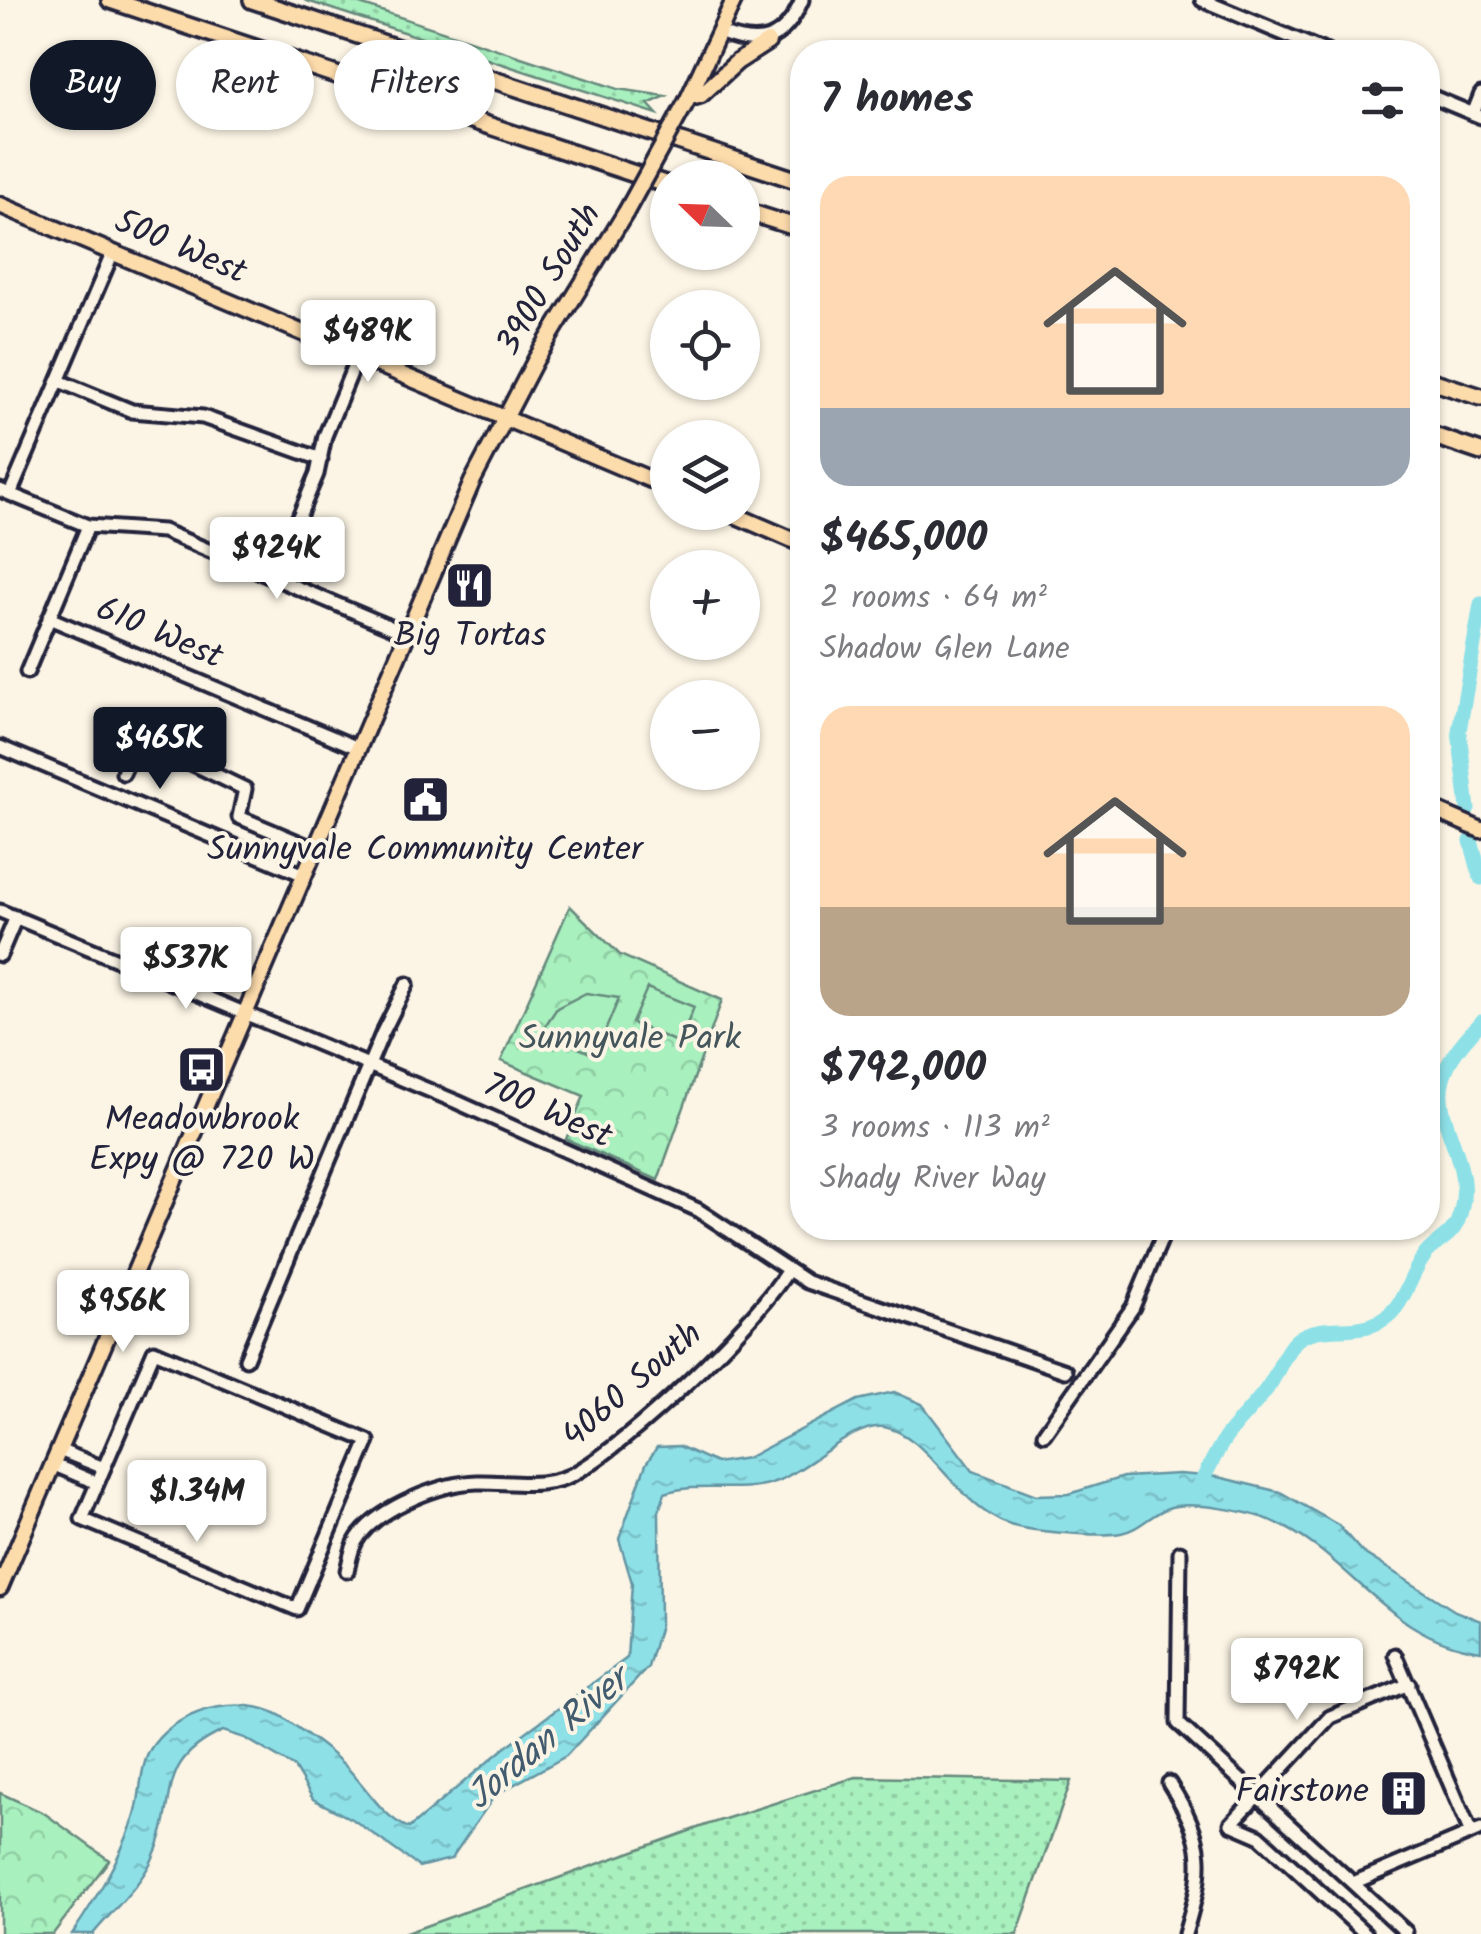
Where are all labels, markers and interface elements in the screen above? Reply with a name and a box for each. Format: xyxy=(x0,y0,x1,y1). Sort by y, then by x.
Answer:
chip: Buy xyxy=(30,40,156,130)
chip: Rent xyxy=(176,40,314,130)
chip: Filters xyxy=(334,40,495,130)
text: 7 homes xyxy=(820,67,973,134)
icon: filters xyxy=(1355,73,1410,128)
north arrow xyxy=(650,160,760,270)
map controls xyxy=(650,160,760,790)
street label: 3900 South xyxy=(482,193,618,367)
street label: 500 West xyxy=(105,195,256,301)
icon: home xyxy=(1025,241,1205,421)
button: locate xyxy=(650,290,760,400)
pin: $489K xyxy=(298,300,438,385)
text: $489K xyxy=(323,307,413,358)
button: layers xyxy=(650,420,760,530)
text: $465,000 xyxy=(820,506,987,573)
pin: $924K xyxy=(207,517,347,602)
text: $924K xyxy=(232,524,322,575)
button: + xyxy=(650,550,760,660)
restaurant icon: Big Tortas xyxy=(444,559,496,611)
text: 2 rooms · 64 m² xyxy=(820,573,1047,624)
street label: 610 West xyxy=(87,582,232,686)
place label: Big Tortas xyxy=(394,609,546,665)
text: Shadow Glen Lane xyxy=(820,624,1070,675)
button: − xyxy=(650,680,760,790)
pin: $465K xyxy=(90,707,230,792)
text: $465K xyxy=(115,714,205,765)
icon: home xyxy=(1025,771,1205,951)
public building icon: Sunnyvale Community Center xyxy=(399,773,451,825)
place label: Sunnyvale Community Center xyxy=(207,823,645,879)
pin: $537K xyxy=(116,927,256,1012)
text: $537K xyxy=(142,934,230,985)
park label: Sunnyvale Park xyxy=(519,1012,742,1068)
text: $792,000 xyxy=(820,1036,986,1103)
bus stop icon: Meadowbrook Expy @ 720 W xyxy=(176,1043,228,1095)
street label: 700 West xyxy=(473,1059,621,1166)
place label: Meadowbrook Expy @ 720 W xyxy=(89,1093,315,1189)
text: 3 rooms · 113 m² xyxy=(820,1103,1050,1154)
text: Shady River Way xyxy=(820,1154,1046,1205)
pin: $956K xyxy=(53,1270,193,1355)
text: $956K xyxy=(79,1277,167,1328)
street label: 4060 South xyxy=(550,1309,716,1463)
pin: $1.34M xyxy=(116,1460,278,1545)
text: $1.34M xyxy=(149,1467,245,1518)
pin: $792K xyxy=(1227,1638,1367,1723)
text: $792K xyxy=(1253,1645,1341,1696)
water label: Jordan River xyxy=(453,1649,648,1826)
place label: Fairstone xyxy=(1236,1765,1369,1821)
building icon: Fairstone xyxy=(1378,1767,1430,1819)

